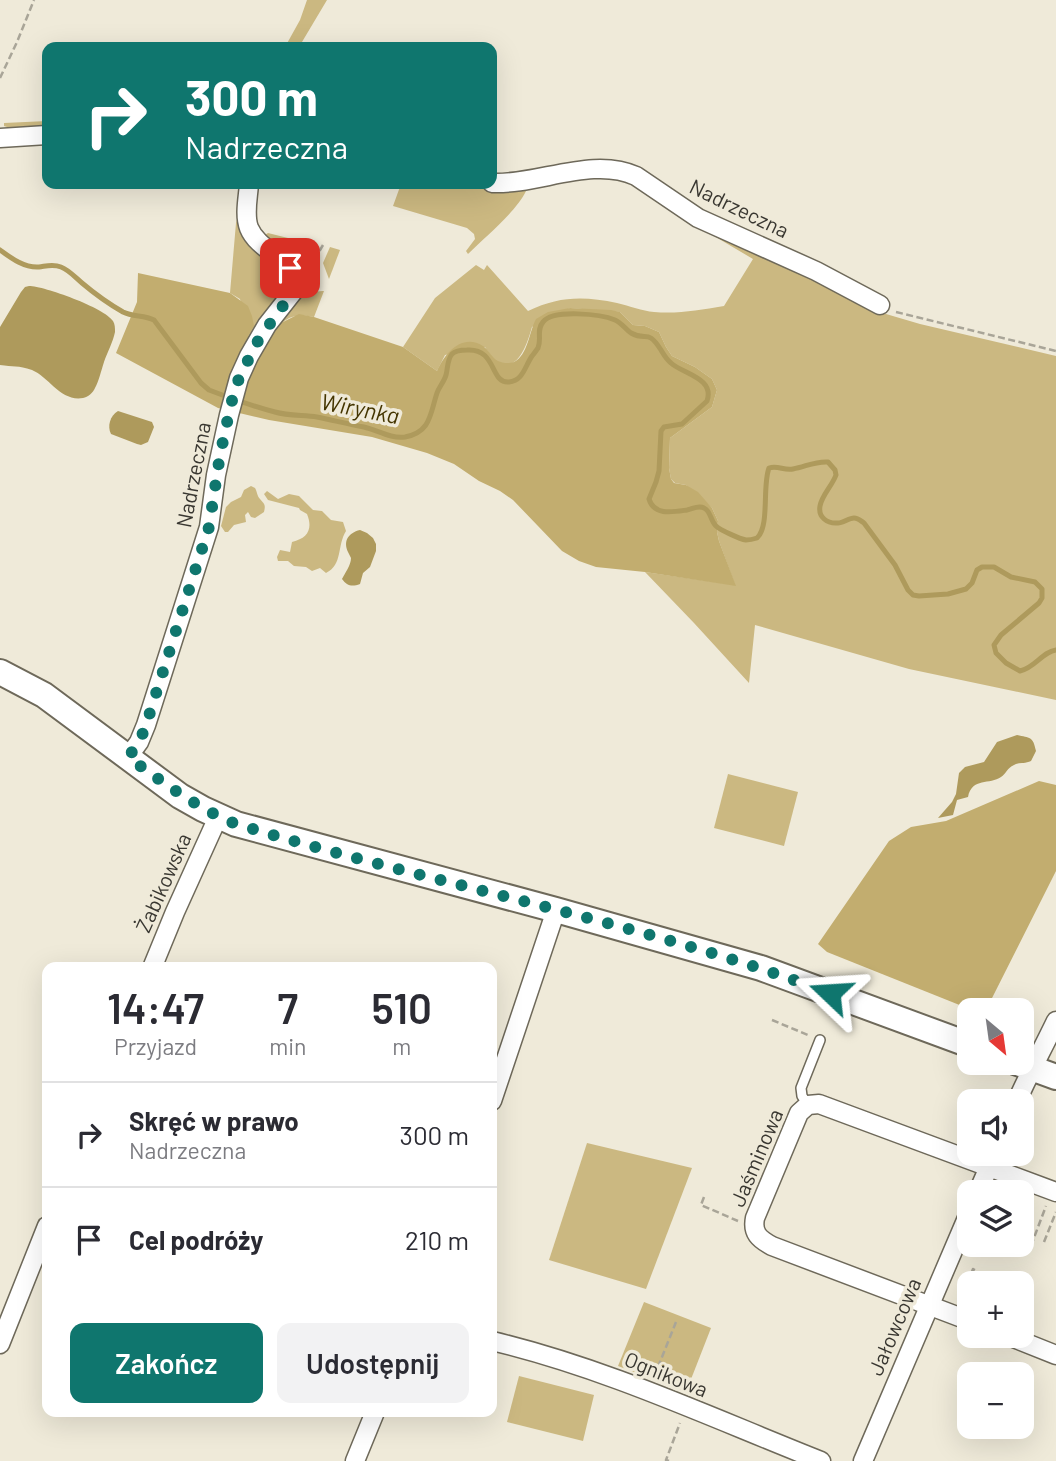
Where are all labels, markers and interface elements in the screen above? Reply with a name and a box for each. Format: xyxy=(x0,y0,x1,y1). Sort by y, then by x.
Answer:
text: 300 m xyxy=(185,67,318,126)
icon: right xyxy=(70,70,161,161)
text: Nadrzeczna xyxy=(185,127,348,165)
street label: Nadrzeczna xyxy=(686,173,793,242)
pin xyxy=(260,238,320,298)
icon: arrive xyxy=(271,249,309,287)
water label: Wirynka xyxy=(319,387,402,429)
street label: Nadrzeczna xyxy=(170,420,215,530)
street label: Żabikowska xyxy=(130,829,196,936)
position arrow xyxy=(793,956,867,1030)
text: 14:47 xyxy=(107,982,204,1032)
text: 7 xyxy=(278,982,298,1032)
text: 510 xyxy=(372,982,432,1032)
north arrow xyxy=(957,998,1034,1074)
map controls xyxy=(957,998,1034,1439)
text: Przyjazd xyxy=(114,1032,197,1060)
text: min xyxy=(269,1032,307,1060)
text: m xyxy=(392,1032,411,1060)
button: sound xyxy=(957,1089,1034,1166)
text: Skręć w prawo xyxy=(129,1105,299,1136)
street label: Jaśminowa xyxy=(724,1105,787,1210)
icon: right xyxy=(70,1116,108,1154)
text: 300 m xyxy=(400,1119,469,1150)
text: Nadrzeczna xyxy=(129,1136,246,1164)
button: layers xyxy=(957,1180,1034,1257)
icon: arrive xyxy=(70,1221,108,1259)
text: Cel podróży xyxy=(129,1224,263,1255)
text: 210 m xyxy=(405,1224,469,1255)
button: + xyxy=(957,1271,1034,1348)
street label: Jałowcowa xyxy=(862,1274,925,1379)
button: Zakończ xyxy=(70,1323,263,1403)
button: Udostępnij xyxy=(277,1323,469,1403)
street label: Ognikowa xyxy=(621,1346,712,1402)
button: − xyxy=(957,1362,1034,1439)

